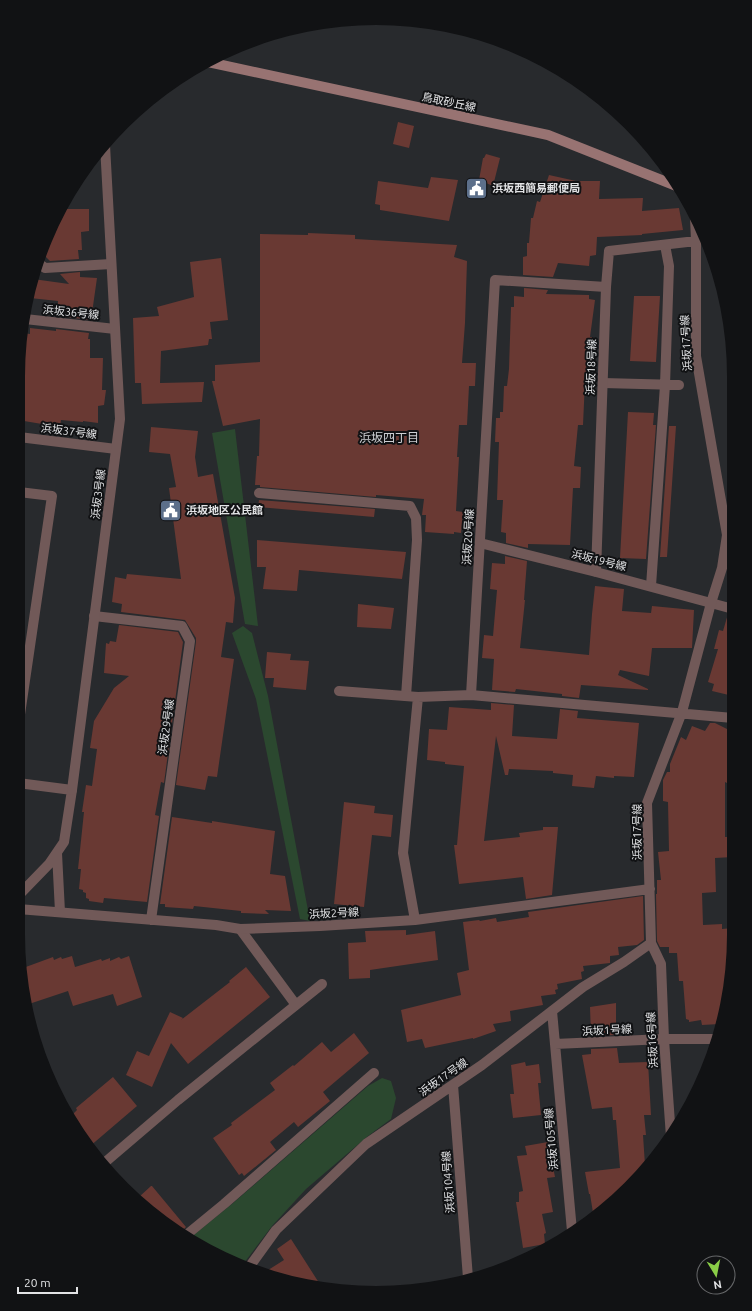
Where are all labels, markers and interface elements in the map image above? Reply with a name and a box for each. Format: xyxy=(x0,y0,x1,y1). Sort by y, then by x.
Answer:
street label: 鳥取砂丘線 xyxy=(421,90,477,114)
public building icon: 浜坂西簡易郵便局 xyxy=(464,175,490,201)
place label: 浜坂西簡易郵便局 xyxy=(492,182,580,194)
street label: 浜坂36号線 xyxy=(42,303,100,321)
street label: 浜坂17号線 xyxy=(679,315,693,371)
street label: 浜坂18号線 xyxy=(584,339,598,395)
street label: 浜坂37号線 xyxy=(40,422,98,440)
district label: 浜坂四丁目 xyxy=(359,431,419,444)
street label: 浜坂3号線 xyxy=(89,468,107,520)
public building icon: 浜坂地区公民館 xyxy=(158,497,184,523)
place label: 浜坂地区公民館 xyxy=(186,504,263,516)
street label: 浜坂20号線 xyxy=(461,509,475,565)
street label: 浜坂19号線 xyxy=(570,547,628,573)
street label: 浜坂29号線 xyxy=(156,698,176,756)
street label: 浜坂17号線 xyxy=(631,804,643,860)
street label: 浜坂2号線 xyxy=(309,906,359,920)
street label: 浜坂16号線 xyxy=(645,1012,659,1068)
street label: 浜坂1号線 xyxy=(582,1023,632,1037)
street label: 浜坂17号線 xyxy=(416,1056,470,1098)
street label: 浜坂105号線 xyxy=(542,1107,560,1171)
street label: 浜坂104号線 xyxy=(440,1150,456,1214)
north arrow xyxy=(696,1255,736,1295)
scale bar xyxy=(18,1269,77,1295)
text: 20 m xyxy=(24,1276,51,1289)
text: N xyxy=(713,1278,723,1291)

